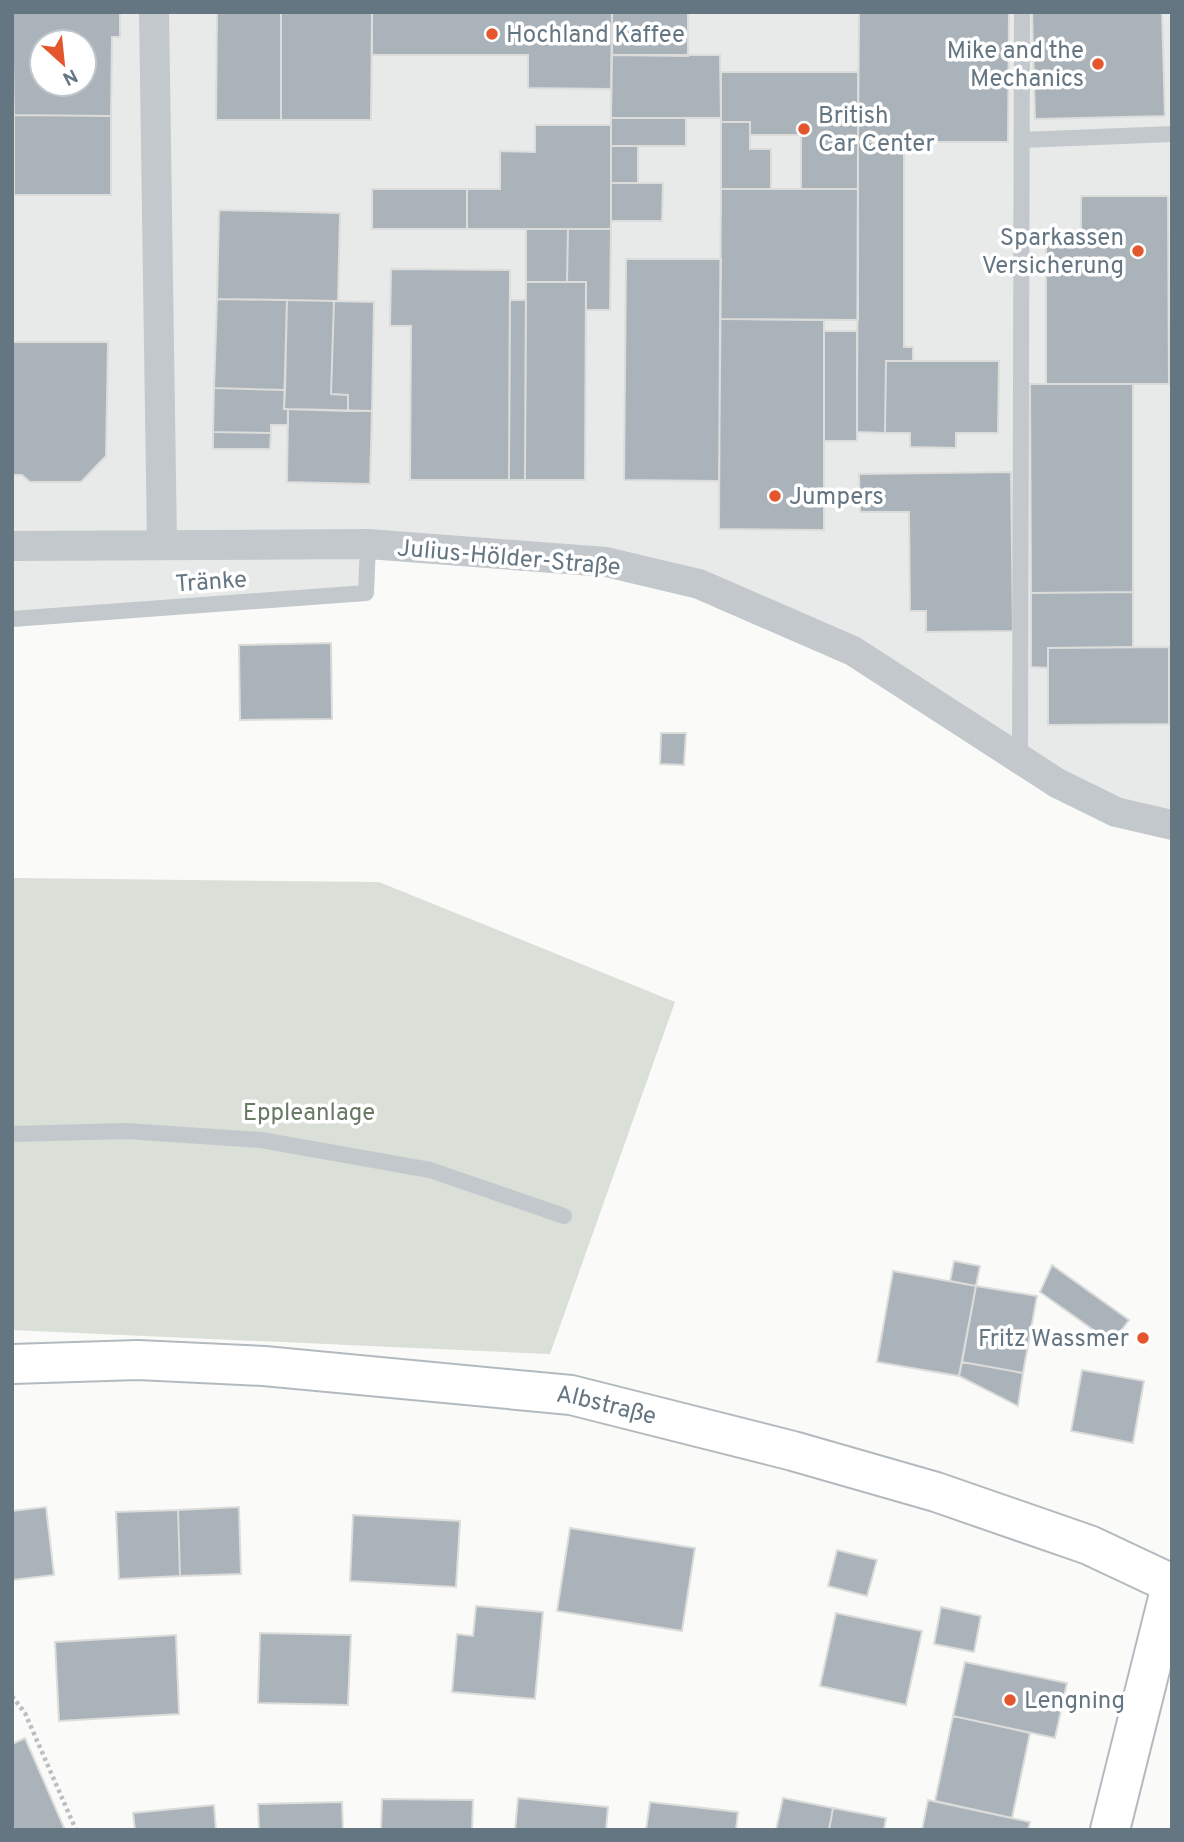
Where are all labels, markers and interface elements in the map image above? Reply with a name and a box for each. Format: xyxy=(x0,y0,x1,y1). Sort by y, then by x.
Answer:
place label: Hochland Kaffee xyxy=(506,21,685,51)
marker: Hochland Kaffee xyxy=(484,26,500,42)
north arrow xyxy=(28,28,98,98)
place label: Mike and the Mechanics xyxy=(947,37,1084,95)
marker: Mike and the Mechanics xyxy=(1090,56,1106,72)
text: N xyxy=(58,63,81,90)
place label: British Car Center xyxy=(818,102,935,160)
marker: British Car Center xyxy=(796,121,812,137)
place label: Sparkassen Versicherung xyxy=(982,224,1124,282)
marker: Sparkassen Versicherung xyxy=(1130,243,1146,259)
place label: Jumpers xyxy=(789,483,884,513)
marker: Jumpers xyxy=(767,488,783,504)
street label: Julius-Hölder-Straße xyxy=(396,534,622,584)
street label: Tränke xyxy=(174,566,248,600)
park label: Eppleanlage xyxy=(243,1099,375,1129)
place label: Fritz Wassmer xyxy=(978,1325,1129,1355)
marker: Fritz Wassmer xyxy=(1135,1330,1151,1346)
street label: Albstraße xyxy=(555,1381,659,1433)
place label: Lengning xyxy=(1024,1687,1125,1717)
marker: Lengning xyxy=(1002,1692,1018,1708)

